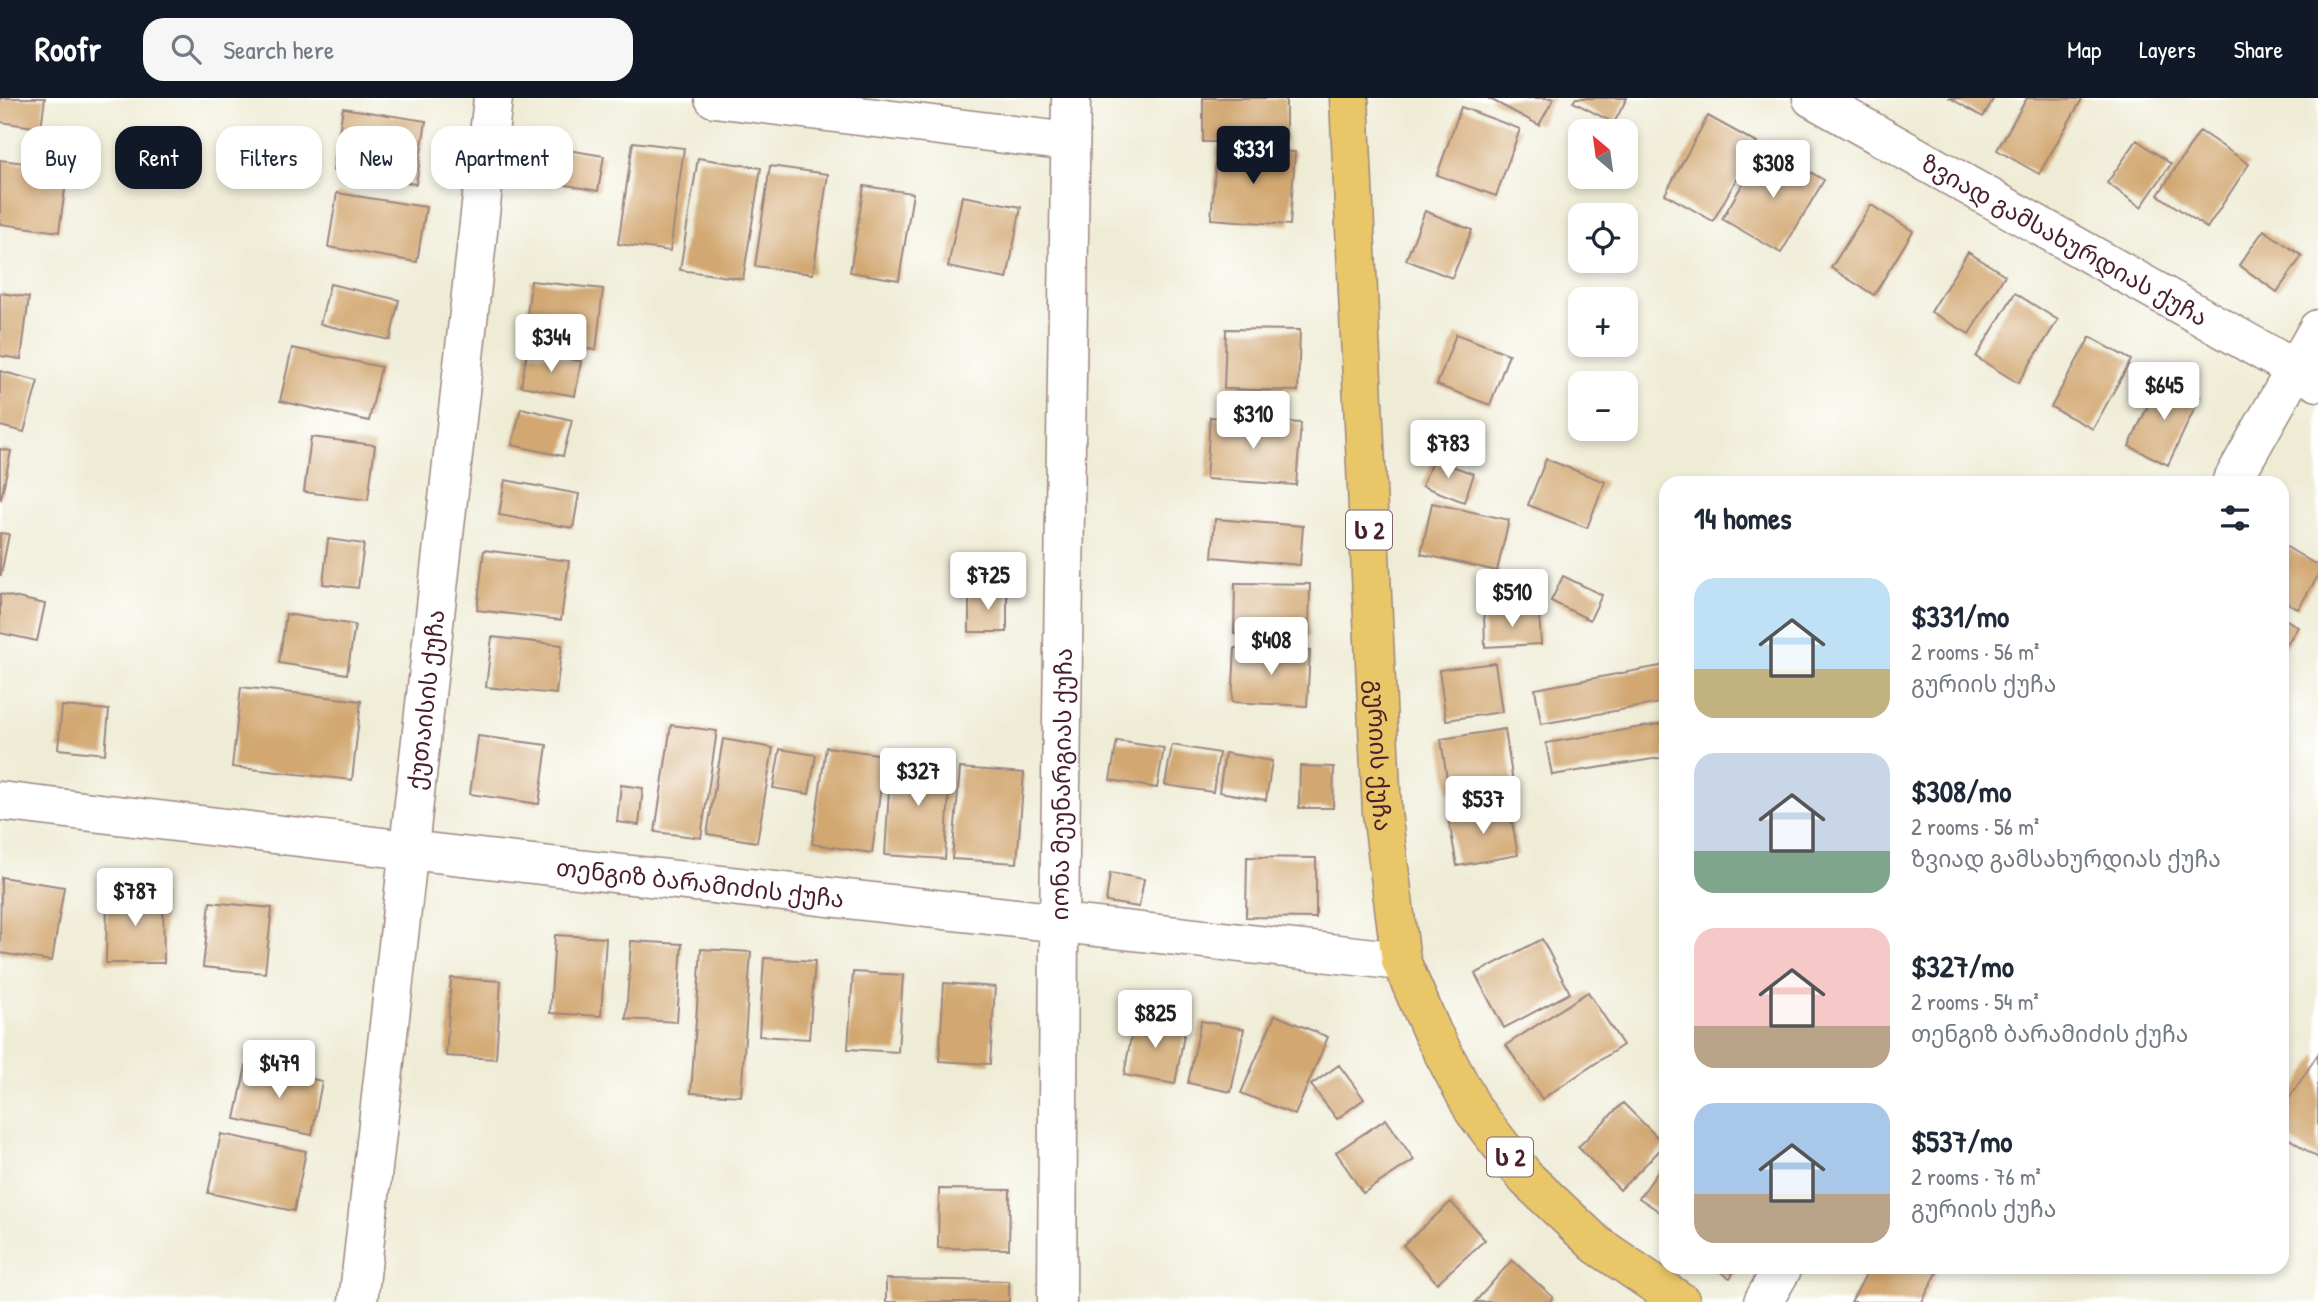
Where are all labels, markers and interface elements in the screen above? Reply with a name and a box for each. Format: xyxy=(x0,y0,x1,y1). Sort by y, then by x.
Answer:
search box xyxy=(143,18,633,81)
text: Roofr xyxy=(35,27,101,71)
icon: search xyxy=(167,30,205,68)
text: Search here xyxy=(223,32,334,67)
text: Map xyxy=(2067,33,2101,65)
text: Layers xyxy=(2139,33,2196,65)
text: Share xyxy=(2234,33,2283,65)
north arrow xyxy=(1568,119,1638,189)
map controls xyxy=(1568,119,1638,441)
chip: Buy xyxy=(21,126,101,189)
chip: Rent xyxy=(115,126,202,189)
chip: Filters xyxy=(216,126,322,189)
chip: New xyxy=(336,126,417,189)
chip: Apartment xyxy=(431,126,573,189)
pin: $331 xyxy=(1212,126,1294,186)
text: $331 xyxy=(1233,133,1273,164)
pin: $308 xyxy=(1732,140,1814,200)
text: $308 xyxy=(1752,147,1794,178)
street label: ზვიად გამსახურდიას ქუჩა xyxy=(1916,147,2214,333)
button: locate xyxy=(1568,203,1638,273)
button: + xyxy=(1568,287,1638,357)
pin: $344 xyxy=(510,314,592,374)
text: $344 xyxy=(531,321,571,352)
pin: $645 xyxy=(2123,362,2205,422)
text: $645 xyxy=(2144,369,2184,400)
button: − xyxy=(1568,371,1638,441)
pin: $310 xyxy=(1212,392,1294,451)
text: $310 xyxy=(1233,398,1273,429)
pin: $783 xyxy=(1407,420,1489,480)
text: $783 xyxy=(1426,427,1470,458)
text: 14 homes xyxy=(1694,498,1792,538)
icon: filters xyxy=(2216,499,2254,537)
road number: ს 2 xyxy=(1346,510,1392,550)
pin: $725 xyxy=(947,552,1029,612)
text: $725 xyxy=(966,559,1010,590)
pin: $510 xyxy=(1471,570,1553,629)
text: $510 xyxy=(1492,576,1532,607)
text: $331/mo xyxy=(1911,596,2009,636)
icon: home xyxy=(1750,606,1834,690)
street label: ქუთაისის ქუჩა xyxy=(400,608,452,792)
pin: $408 xyxy=(1230,618,1312,677)
text: $408 xyxy=(1251,624,1291,655)
text: 2 rooms · 56 m² xyxy=(1911,636,2039,667)
street label: იონა მეუნარგიას ქუჩა xyxy=(1043,648,1079,920)
text: გურიის ქუჩა xyxy=(1911,668,2056,699)
street label: გურიის ქუჩა xyxy=(1360,679,1400,833)
pin: $327 xyxy=(877,748,959,808)
text: $327 xyxy=(896,755,940,786)
text: $308/mo xyxy=(1911,771,2011,811)
pin: $537 xyxy=(1442,776,1524,836)
icon: home xyxy=(1750,781,1834,865)
text: $537 xyxy=(1461,783,1505,814)
text: 2 rooms · 56 m² xyxy=(1911,811,2039,842)
text: ზვიად გამსახურდიას ქუჩა xyxy=(1911,843,2221,874)
street label: თენგიზ ბარამიძის ქუჩა xyxy=(555,851,846,915)
pin: $787 xyxy=(94,868,176,928)
text: $787 xyxy=(113,875,157,906)
text: $327/mo xyxy=(1911,946,2014,986)
icon: home xyxy=(1750,956,1834,1040)
text: 2 rooms · 54 m² xyxy=(1911,986,2039,1017)
pin: $825 xyxy=(1114,990,1196,1050)
text: $825 xyxy=(1134,997,1176,1028)
text: თენგიზ ბარამიძის ქუჩა xyxy=(1911,1018,2188,1049)
pin: $479 xyxy=(238,1040,320,1100)
text: $479 xyxy=(259,1047,299,1078)
text: $537/mo xyxy=(1911,1121,2012,1161)
icon: home xyxy=(1750,1131,1834,1215)
road number: ს 2 xyxy=(1487,1138,1533,1176)
text: 2 rooms · 76 m² xyxy=(1911,1161,2041,1192)
text: გურიის ქუჩა xyxy=(1911,1193,2056,1224)

